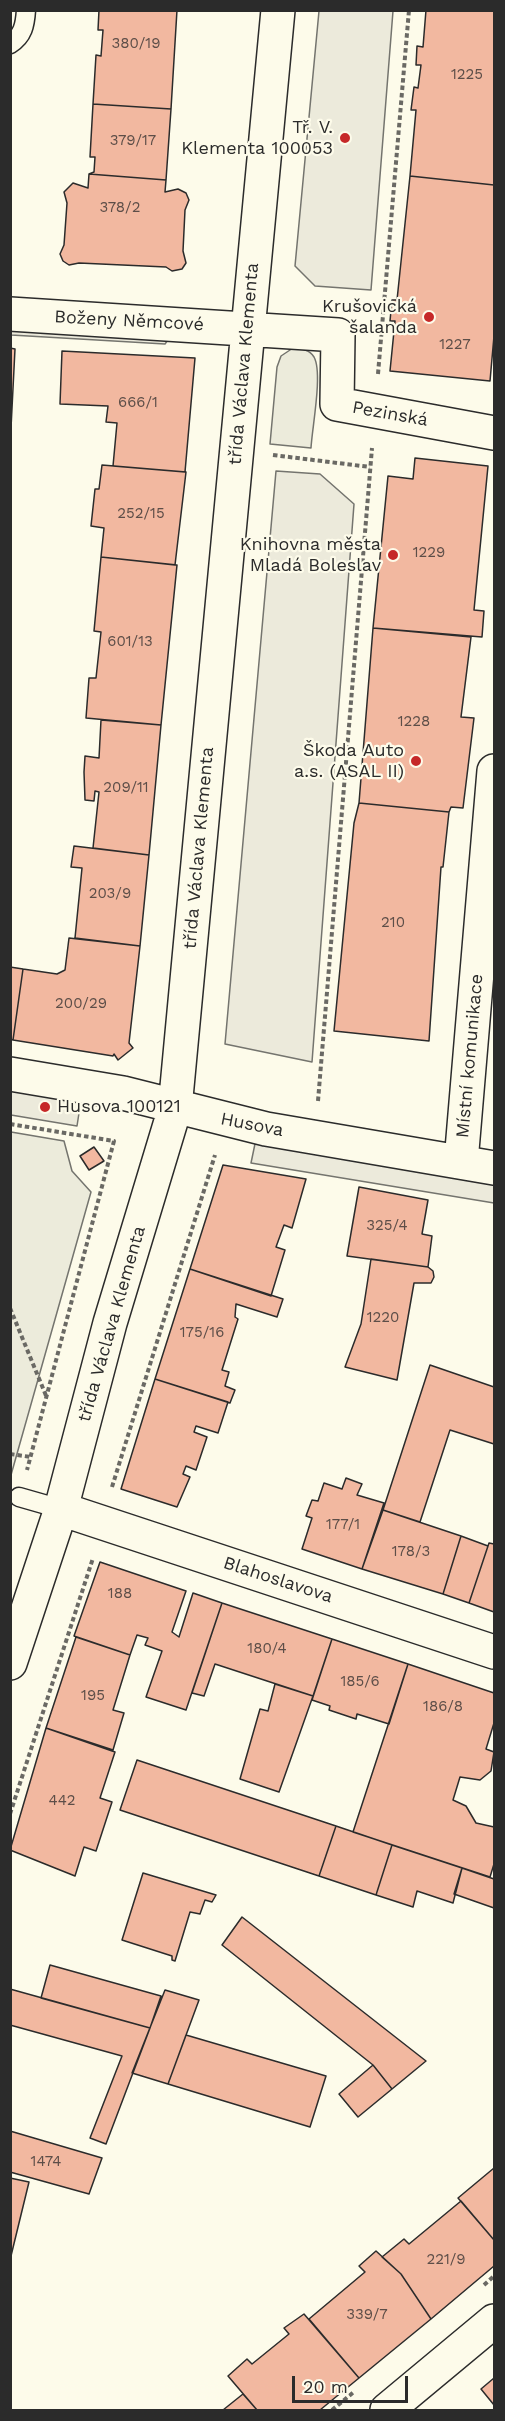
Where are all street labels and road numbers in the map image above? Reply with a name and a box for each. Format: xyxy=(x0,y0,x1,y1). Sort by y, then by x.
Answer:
street label: třída Václava Klementa xyxy=(224,262,264,466)
street label: Boženy Němcové xyxy=(54,306,204,336)
street label: Pezinská xyxy=(350,397,430,431)
street label: třída Václava Klementa xyxy=(179,746,219,950)
street label: Místní komunikace xyxy=(452,973,488,1139)
street label: Husova xyxy=(219,1108,285,1142)
street label: třída Václava Klementa xyxy=(74,1223,150,1425)
street label: Blahoslavova xyxy=(221,1552,335,1608)

